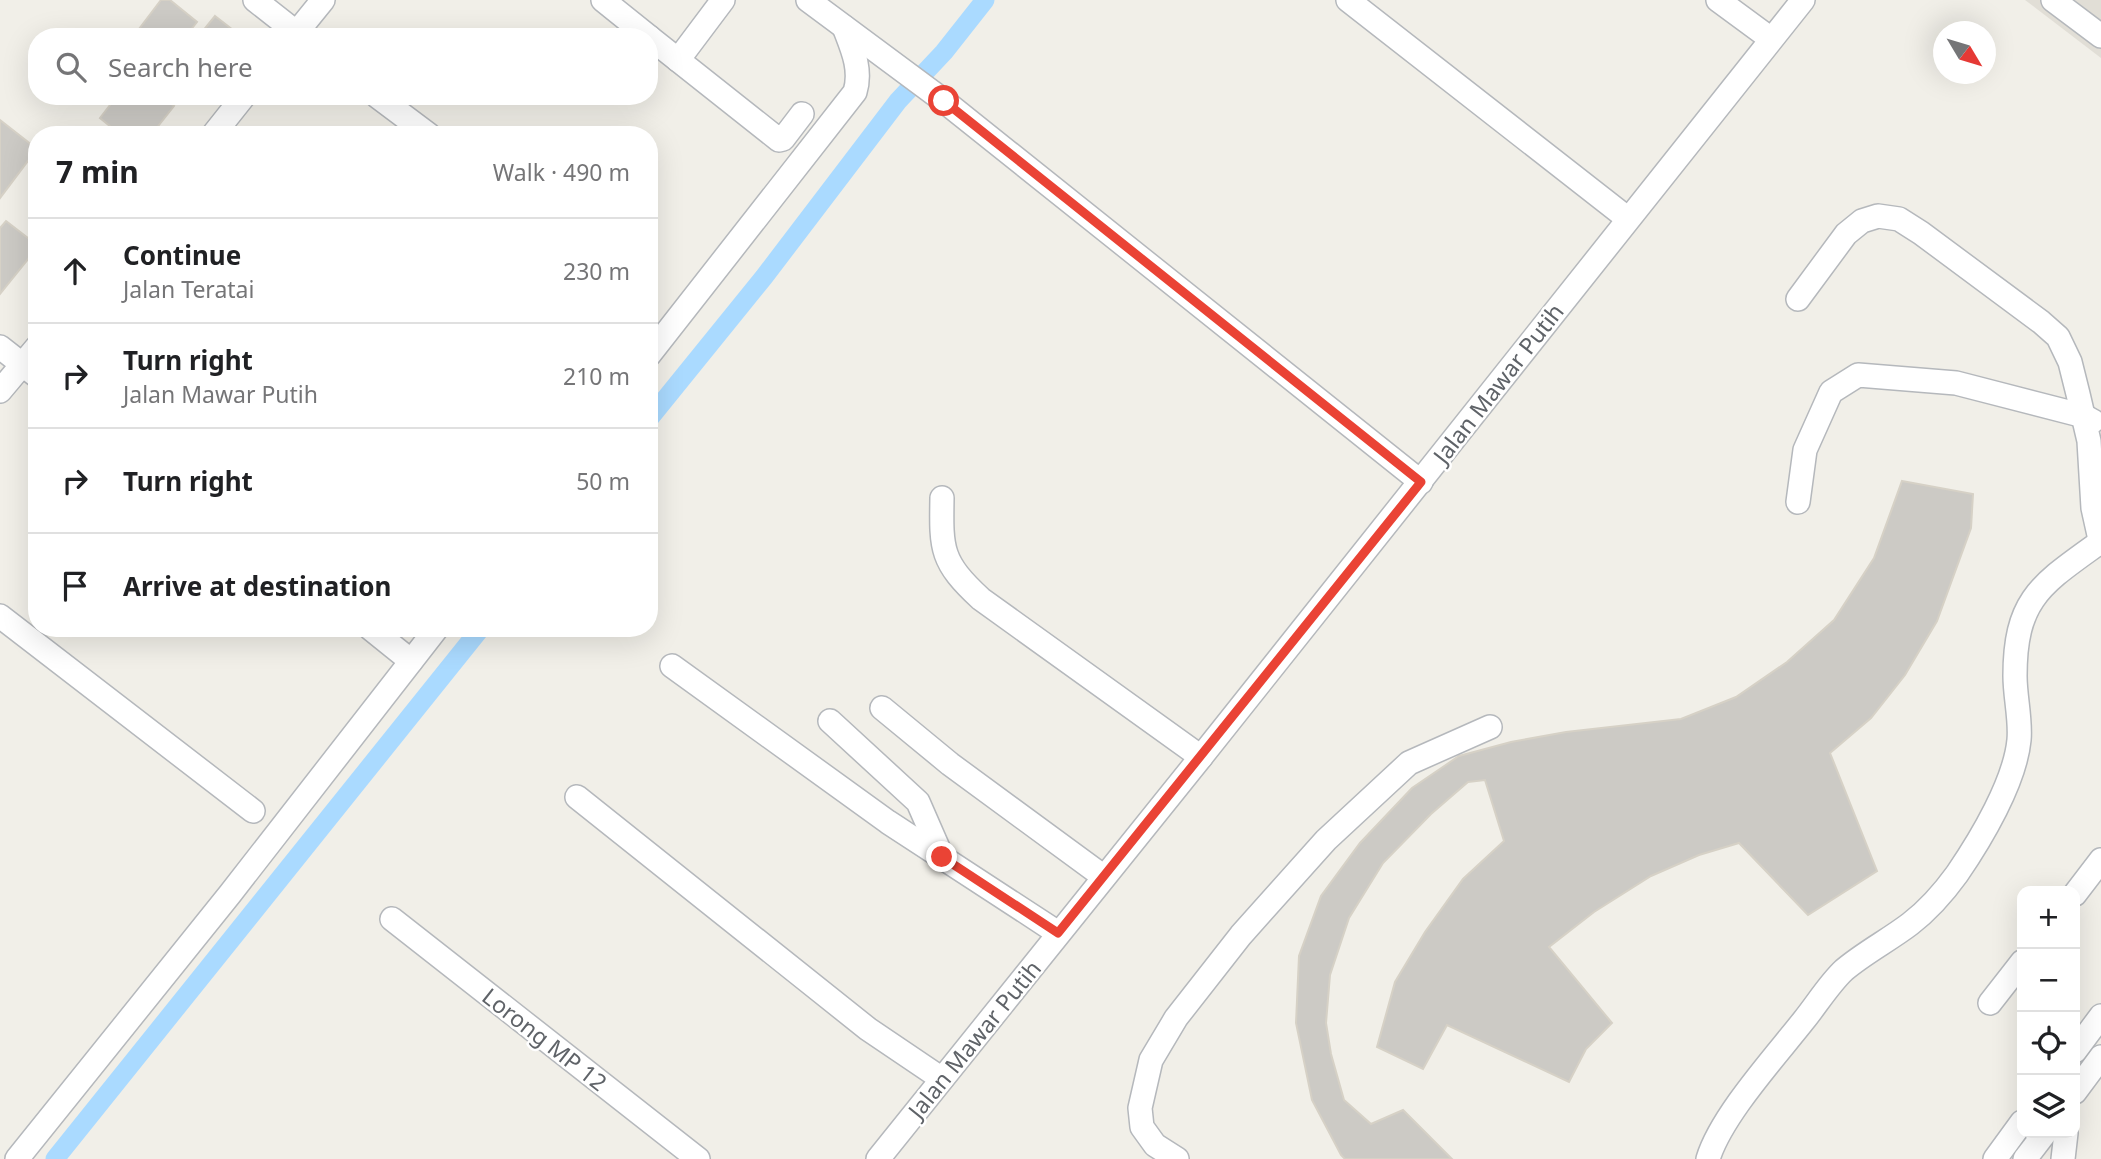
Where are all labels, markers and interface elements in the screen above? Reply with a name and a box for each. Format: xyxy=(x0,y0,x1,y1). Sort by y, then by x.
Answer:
north arrow xyxy=(1933,21,1996,84)
search box xyxy=(28,28,658,105)
icon: search xyxy=(52,48,90,86)
text: Search here xyxy=(108,49,253,85)
route start xyxy=(928,85,959,116)
text: 7 min xyxy=(56,151,139,192)
text: Walk · 490 m xyxy=(493,156,630,188)
text: Continue xyxy=(123,237,241,273)
icon: ahead xyxy=(56,252,94,290)
text: 230 m xyxy=(563,255,630,287)
text: Jalan Teratai xyxy=(123,273,254,305)
street label: Jalan Mawar Putih xyxy=(1424,296,1571,471)
text: Turn right xyxy=(123,342,253,378)
icon: right xyxy=(56,357,94,395)
text: 210 m xyxy=(563,360,630,392)
text: Jalan Mawar Putih xyxy=(123,378,318,410)
icon: right xyxy=(56,462,94,500)
text: Turn right xyxy=(123,463,253,499)
text: 50 m xyxy=(576,465,630,497)
icon: arrive xyxy=(56,567,94,605)
text: Arrive at destination xyxy=(123,568,392,604)
route end xyxy=(926,841,957,872)
map controls xyxy=(2017,886,2080,1138)
button: + xyxy=(2017,886,2080,949)
button: − xyxy=(2017,949,2080,1012)
street label: Jalan Mawar Putih xyxy=(899,953,1048,1126)
street label: Lorong MP 12 xyxy=(476,980,614,1098)
button: locate xyxy=(2017,1012,2080,1075)
button: layers xyxy=(2017,1075,2080,1138)

